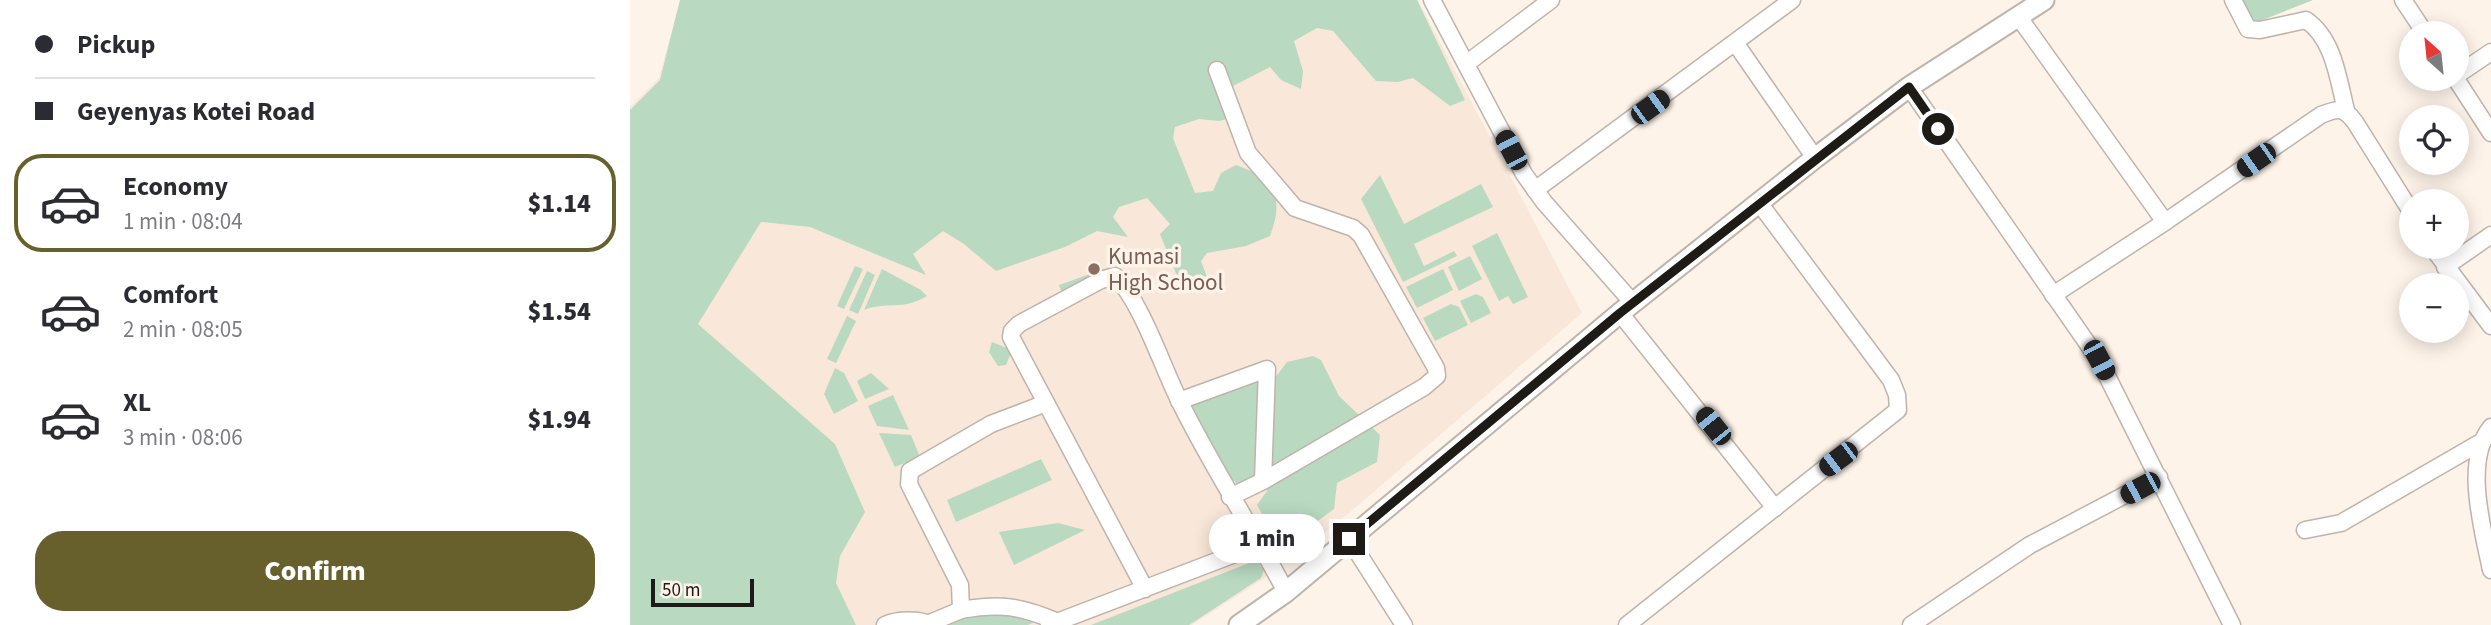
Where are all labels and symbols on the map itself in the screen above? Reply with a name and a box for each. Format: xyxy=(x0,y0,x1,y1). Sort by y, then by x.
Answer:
north arrow xyxy=(2399,21,2469,91)
car xyxy=(1627,86,1674,128)
route start xyxy=(1922,113,1954,145)
car xyxy=(1492,127,1531,173)
car xyxy=(2233,139,2280,181)
place label: Kumasi High School xyxy=(1108,240,1223,299)
marker: Kumasi High School xyxy=(1086,261,1102,277)
car xyxy=(2080,337,2119,383)
car xyxy=(1692,403,1735,449)
car xyxy=(1815,438,1862,480)
car xyxy=(2117,469,2164,507)
callout: 1 min xyxy=(1209,514,1324,564)
route end xyxy=(1333,523,1365,555)
scale bar xyxy=(651,576,754,608)

